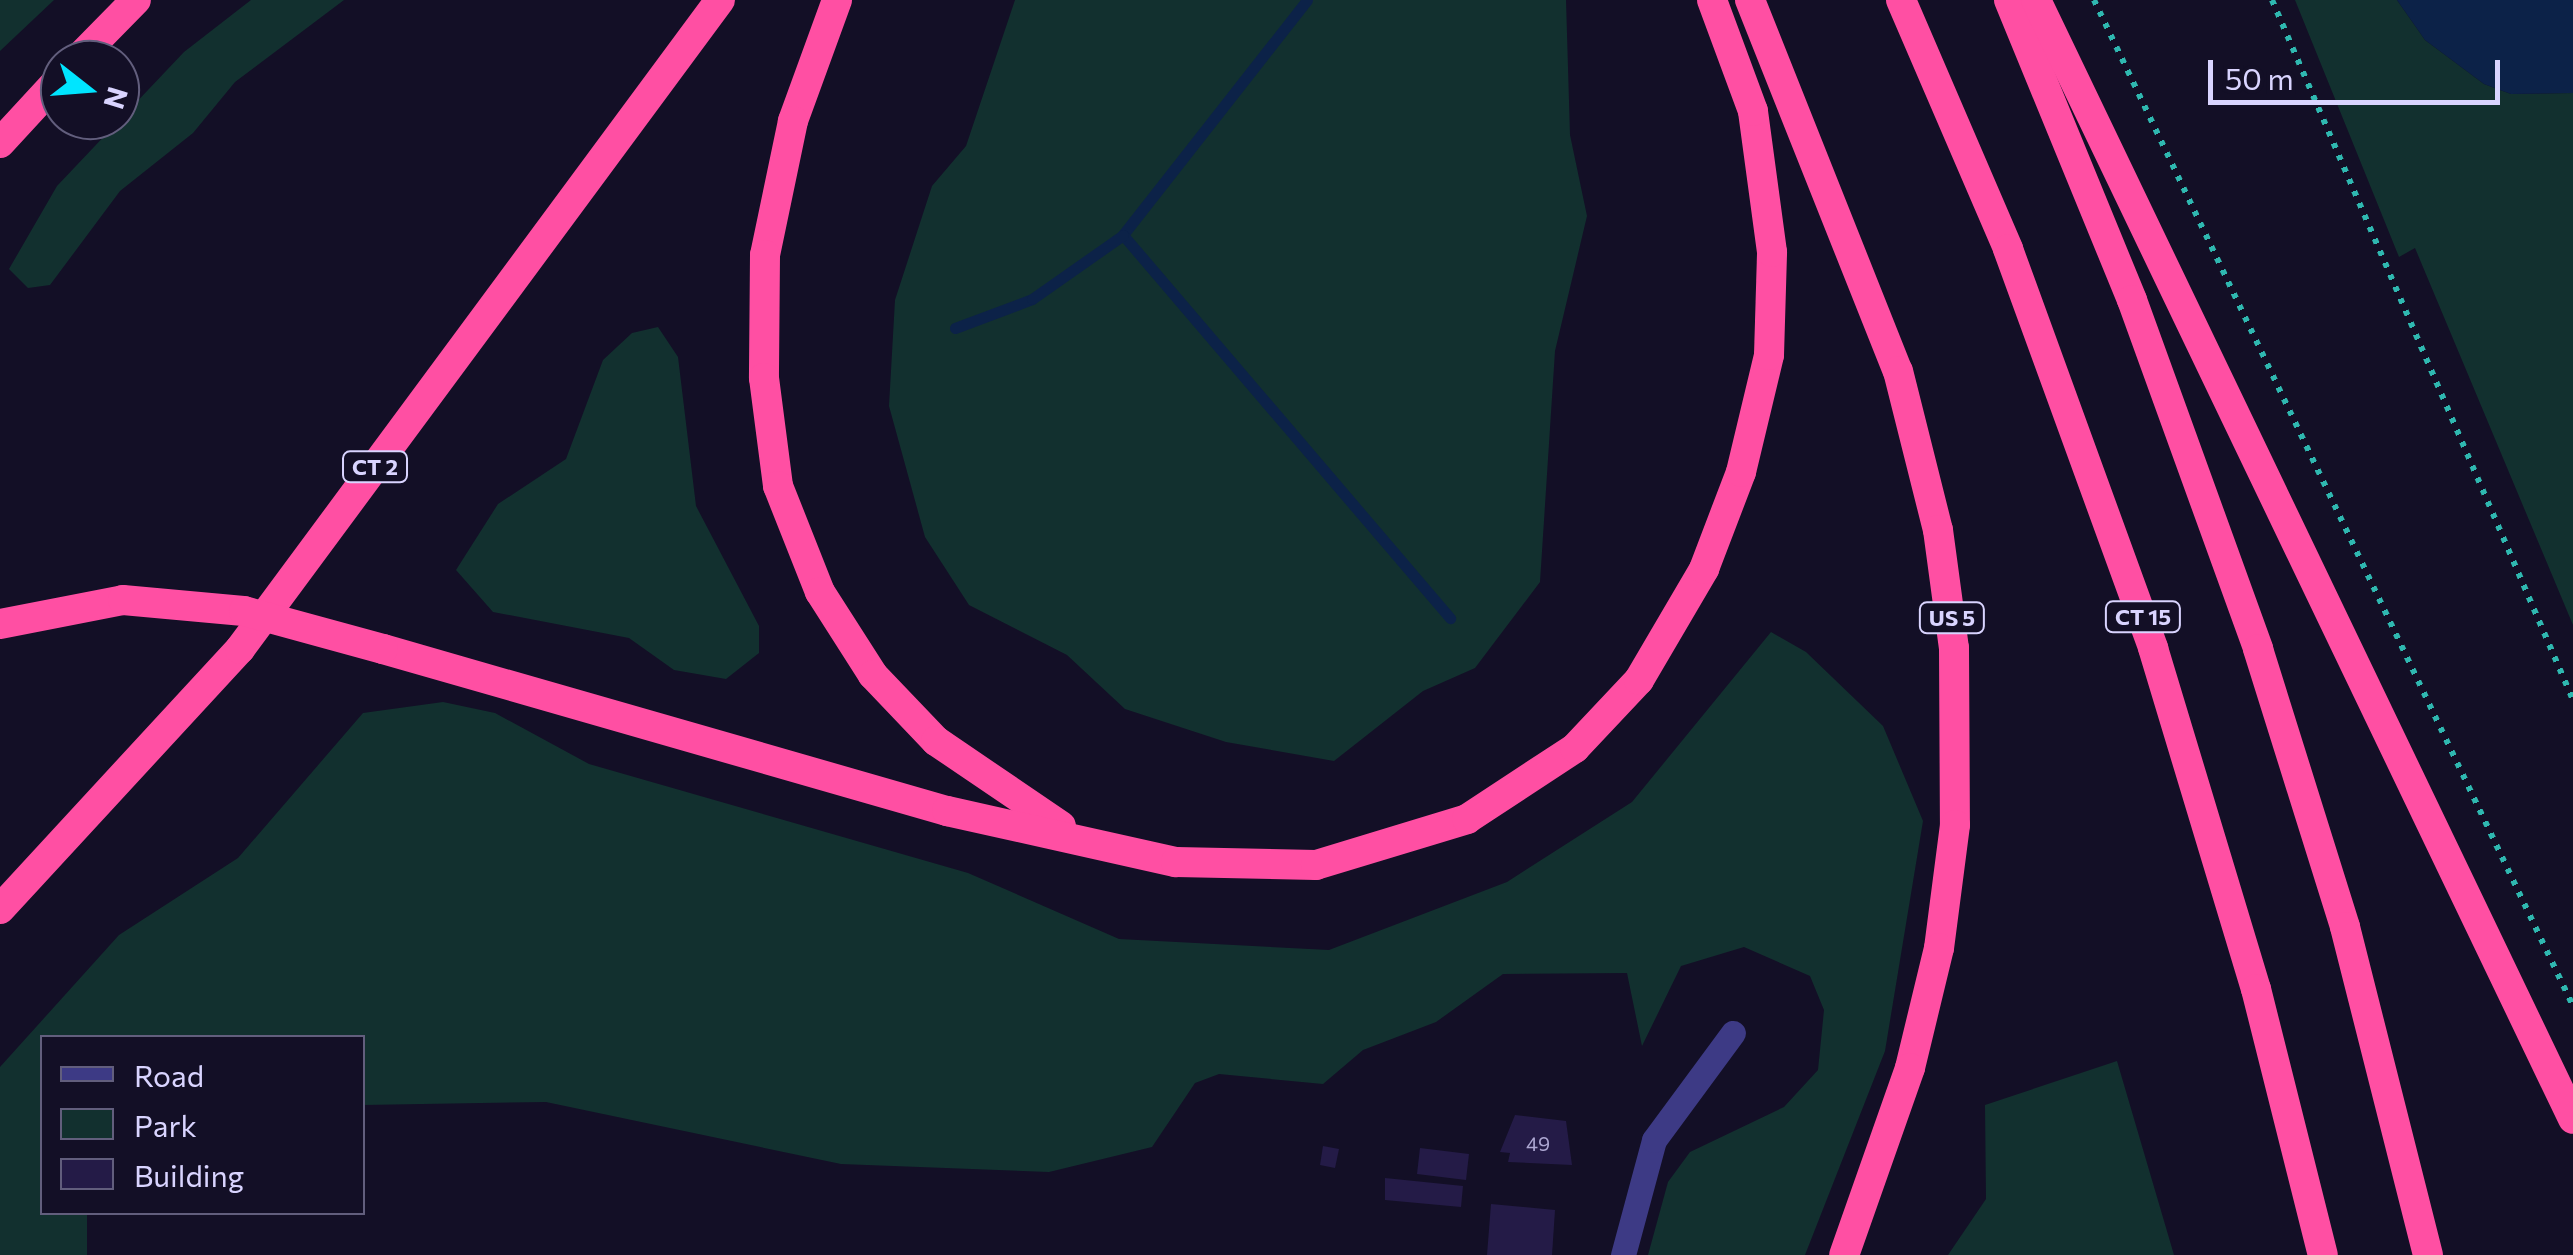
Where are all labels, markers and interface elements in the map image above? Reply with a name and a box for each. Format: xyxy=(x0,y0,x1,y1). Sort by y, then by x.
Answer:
north arrow xyxy=(40,40,140,140)
scale bar xyxy=(2213,40,2506,102)
text: 50 m xyxy=(2225,59,2294,96)
text: N xyxy=(97,83,136,113)
road number: CT 2 xyxy=(340,450,410,484)
road number: CT 15 xyxy=(2103,600,2183,634)
road number: US 5 xyxy=(1917,601,1987,635)
legend xyxy=(40,1035,365,1215)
text: Road xyxy=(134,1056,204,1093)
text: Park xyxy=(134,1106,197,1143)
house number: 49 xyxy=(1526,1131,1550,1155)
text: Building xyxy=(134,1156,244,1193)

